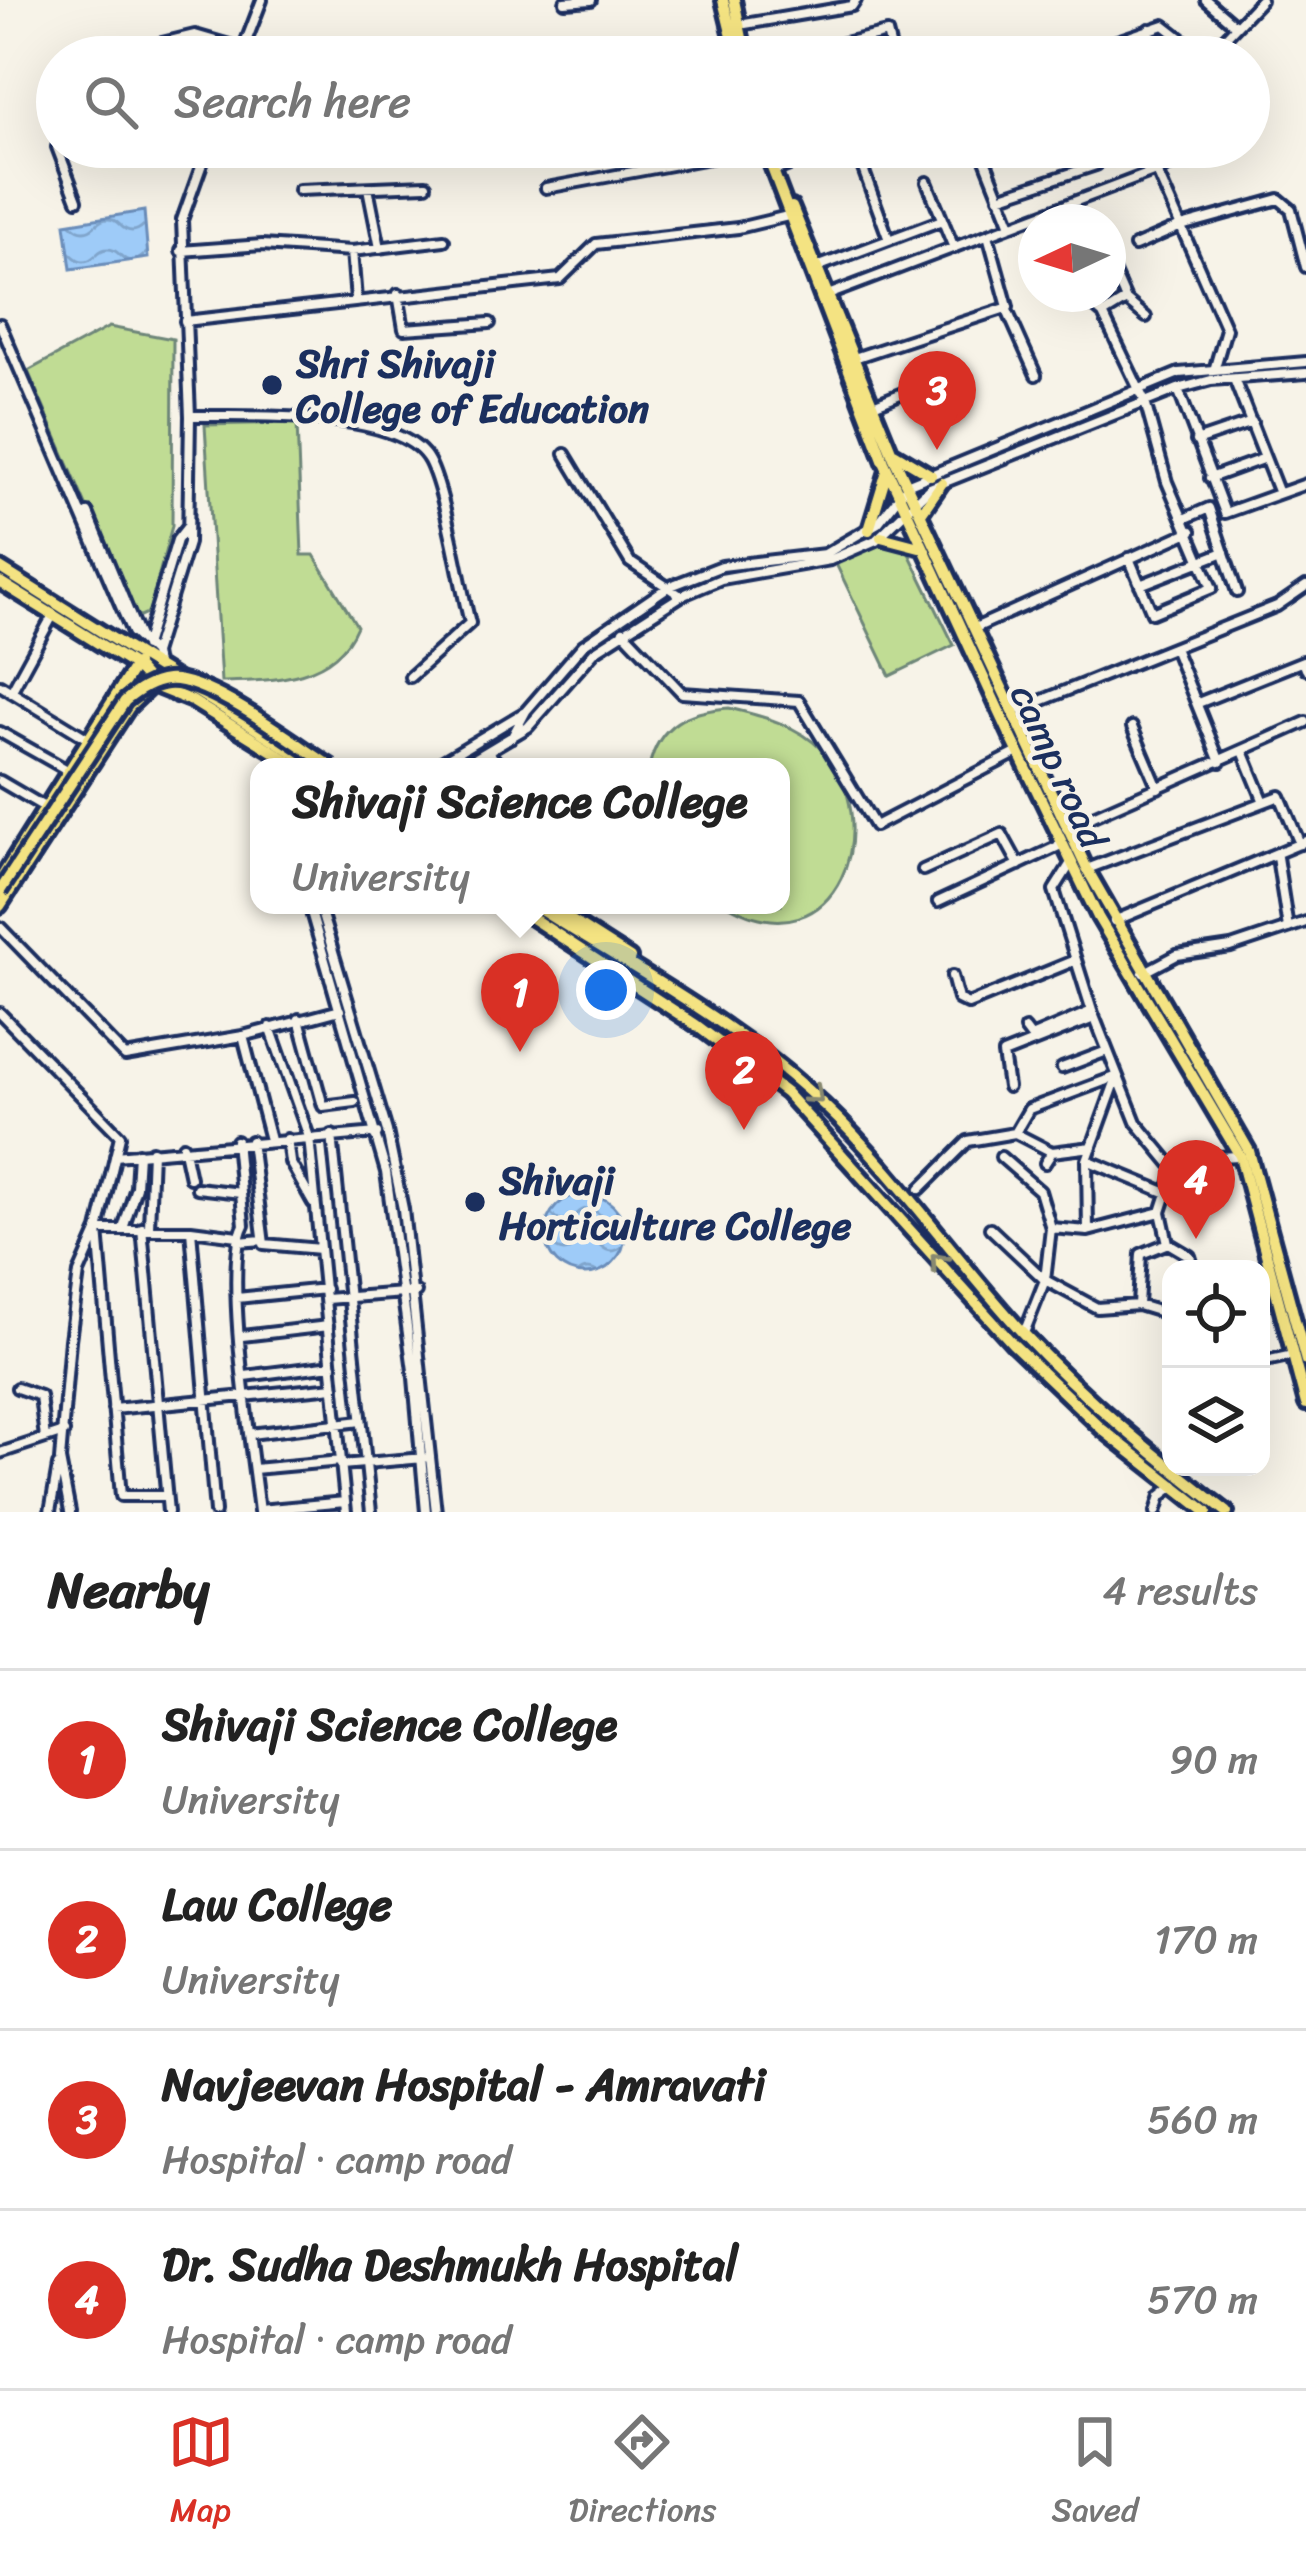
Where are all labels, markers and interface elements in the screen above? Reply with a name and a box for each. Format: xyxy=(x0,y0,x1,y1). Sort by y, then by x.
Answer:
search box xyxy=(36,36,1270,168)
text: Search here xyxy=(174,62,411,142)
icon: search xyxy=(78,69,144,135)
north arrow xyxy=(1018,204,1126,312)
place label: Shri Shivaji College of Education xyxy=(295,329,649,443)
pin: 3 xyxy=(898,351,976,450)
marker: Shri Shivaji College of Education xyxy=(259,372,285,398)
street label: camp road xyxy=(991,672,1128,862)
popup xyxy=(250,758,790,914)
text: Shivaji Science College xyxy=(292,762,748,842)
text: University xyxy=(292,842,470,911)
pin: 1 xyxy=(481,953,559,1052)
your location xyxy=(576,960,636,1020)
pin: 2 xyxy=(705,1031,783,1130)
one-way arrow xyxy=(801,1082,822,1104)
pin: 4 xyxy=(1157,1140,1235,1239)
place label: Shivaji Horticulture College xyxy=(498,1146,851,1260)
marker: Shivaji Horticulture College xyxy=(462,1189,488,1215)
one-way arrow xyxy=(931,1253,952,1274)
map controls xyxy=(1162,1260,1270,1476)
button: locate xyxy=(1162,1260,1270,1368)
button: layers xyxy=(1162,1368,1270,1476)
text: Nearby xyxy=(48,1545,209,1635)
text: 4 results xyxy=(1103,1556,1258,1625)
text: Shivaji Science College xyxy=(162,1685,618,1765)
text: 1 xyxy=(79,1725,95,1794)
text: 90 m xyxy=(1169,1725,1258,1794)
text: University xyxy=(162,1765,340,1834)
text: Law College xyxy=(162,1865,392,1945)
text: 2 xyxy=(76,1905,98,1974)
text: 170 m xyxy=(1154,1905,1258,1974)
text: University xyxy=(162,1945,340,2014)
text: Navjeevan Hospital - Amravati xyxy=(162,2045,766,2125)
text: 3 xyxy=(76,2085,98,2154)
text: 560 m xyxy=(1147,2085,1258,2154)
text: Hospital · camp road xyxy=(162,2125,512,2194)
text: Dr. Sudha Deshmukh Hospital xyxy=(162,2225,738,2305)
text: 4 xyxy=(75,2265,99,2334)
text: 570 m xyxy=(1147,2265,1258,2334)
text: Hospital · camp road xyxy=(162,2305,512,2374)
tab: Map xyxy=(168,2409,234,2539)
tab: Directions xyxy=(569,2409,716,2539)
tab: Saved xyxy=(1051,2409,1138,2539)

